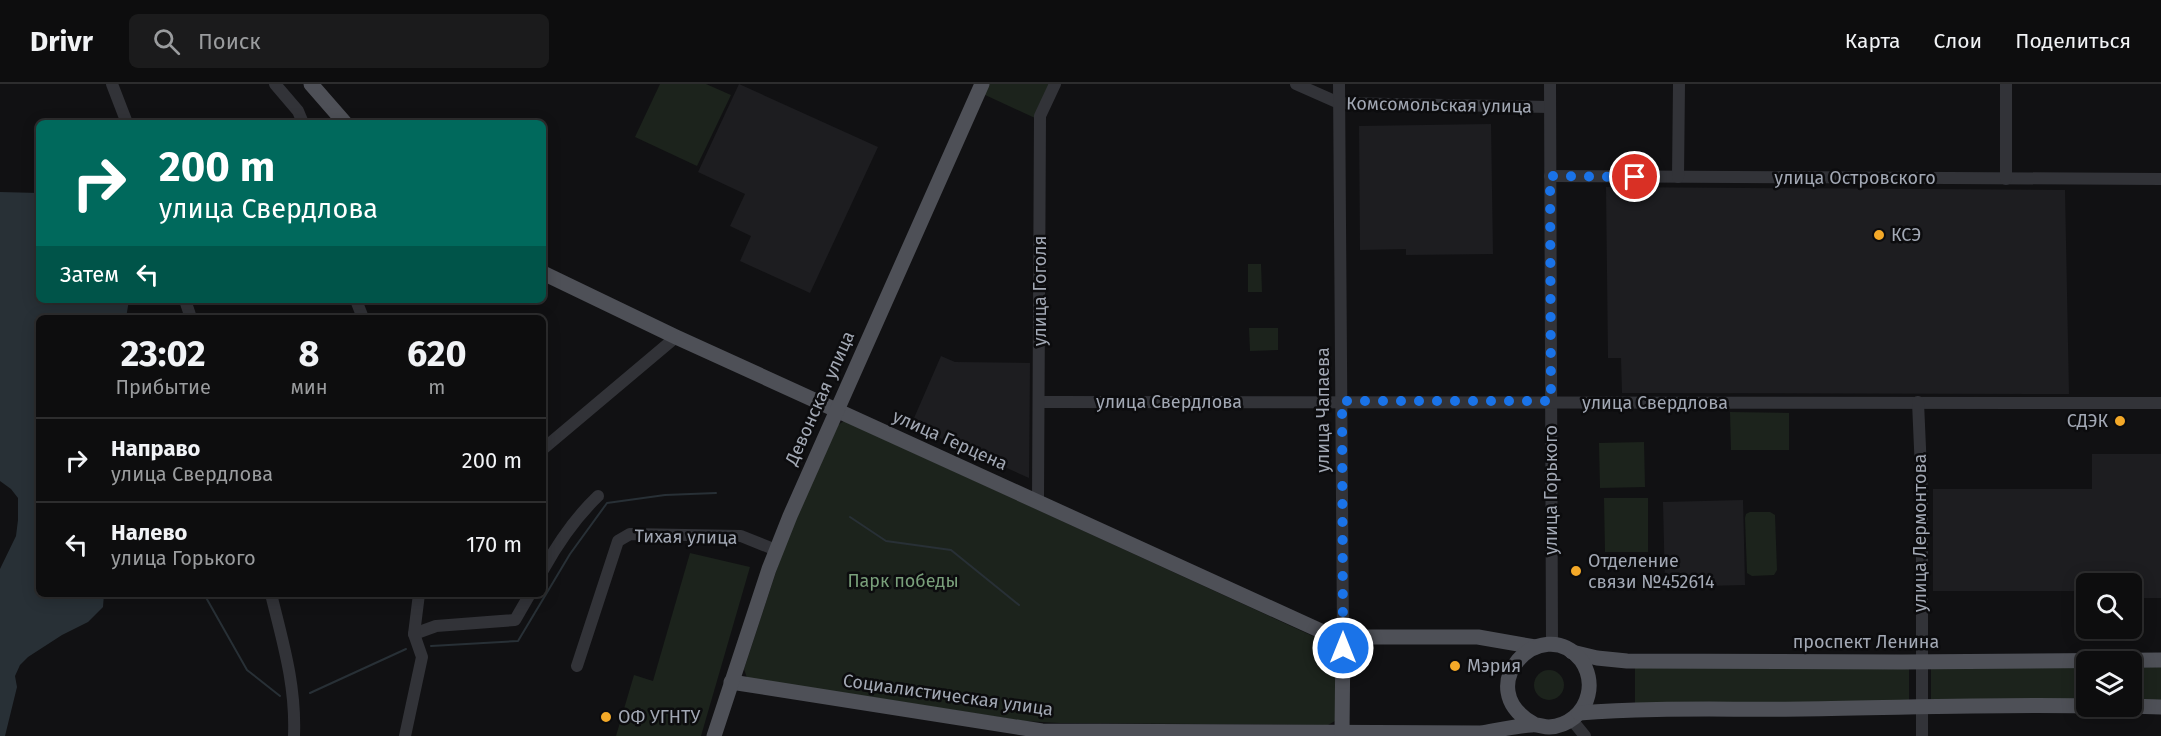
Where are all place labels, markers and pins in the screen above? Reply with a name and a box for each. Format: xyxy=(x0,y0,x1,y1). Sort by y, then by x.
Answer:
pin xyxy=(1609,151,1660,202)
place label: КСЭ xyxy=(1891,224,1921,246)
marker: КСЭ xyxy=(1872,228,1886,242)
place label: СДЭК xyxy=(2067,410,2108,432)
marker: СДЭК xyxy=(2113,414,2127,428)
place label: Отделение связи №452614 xyxy=(1588,550,1715,593)
marker: Отделение связи №452614 xyxy=(1569,564,1583,578)
place label: Мэрия xyxy=(1467,655,1521,677)
marker: Мэрия xyxy=(1448,659,1462,673)
place label: ОФ УГНТУ xyxy=(618,706,700,728)
marker: ОФ УГНТУ xyxy=(599,710,613,724)

